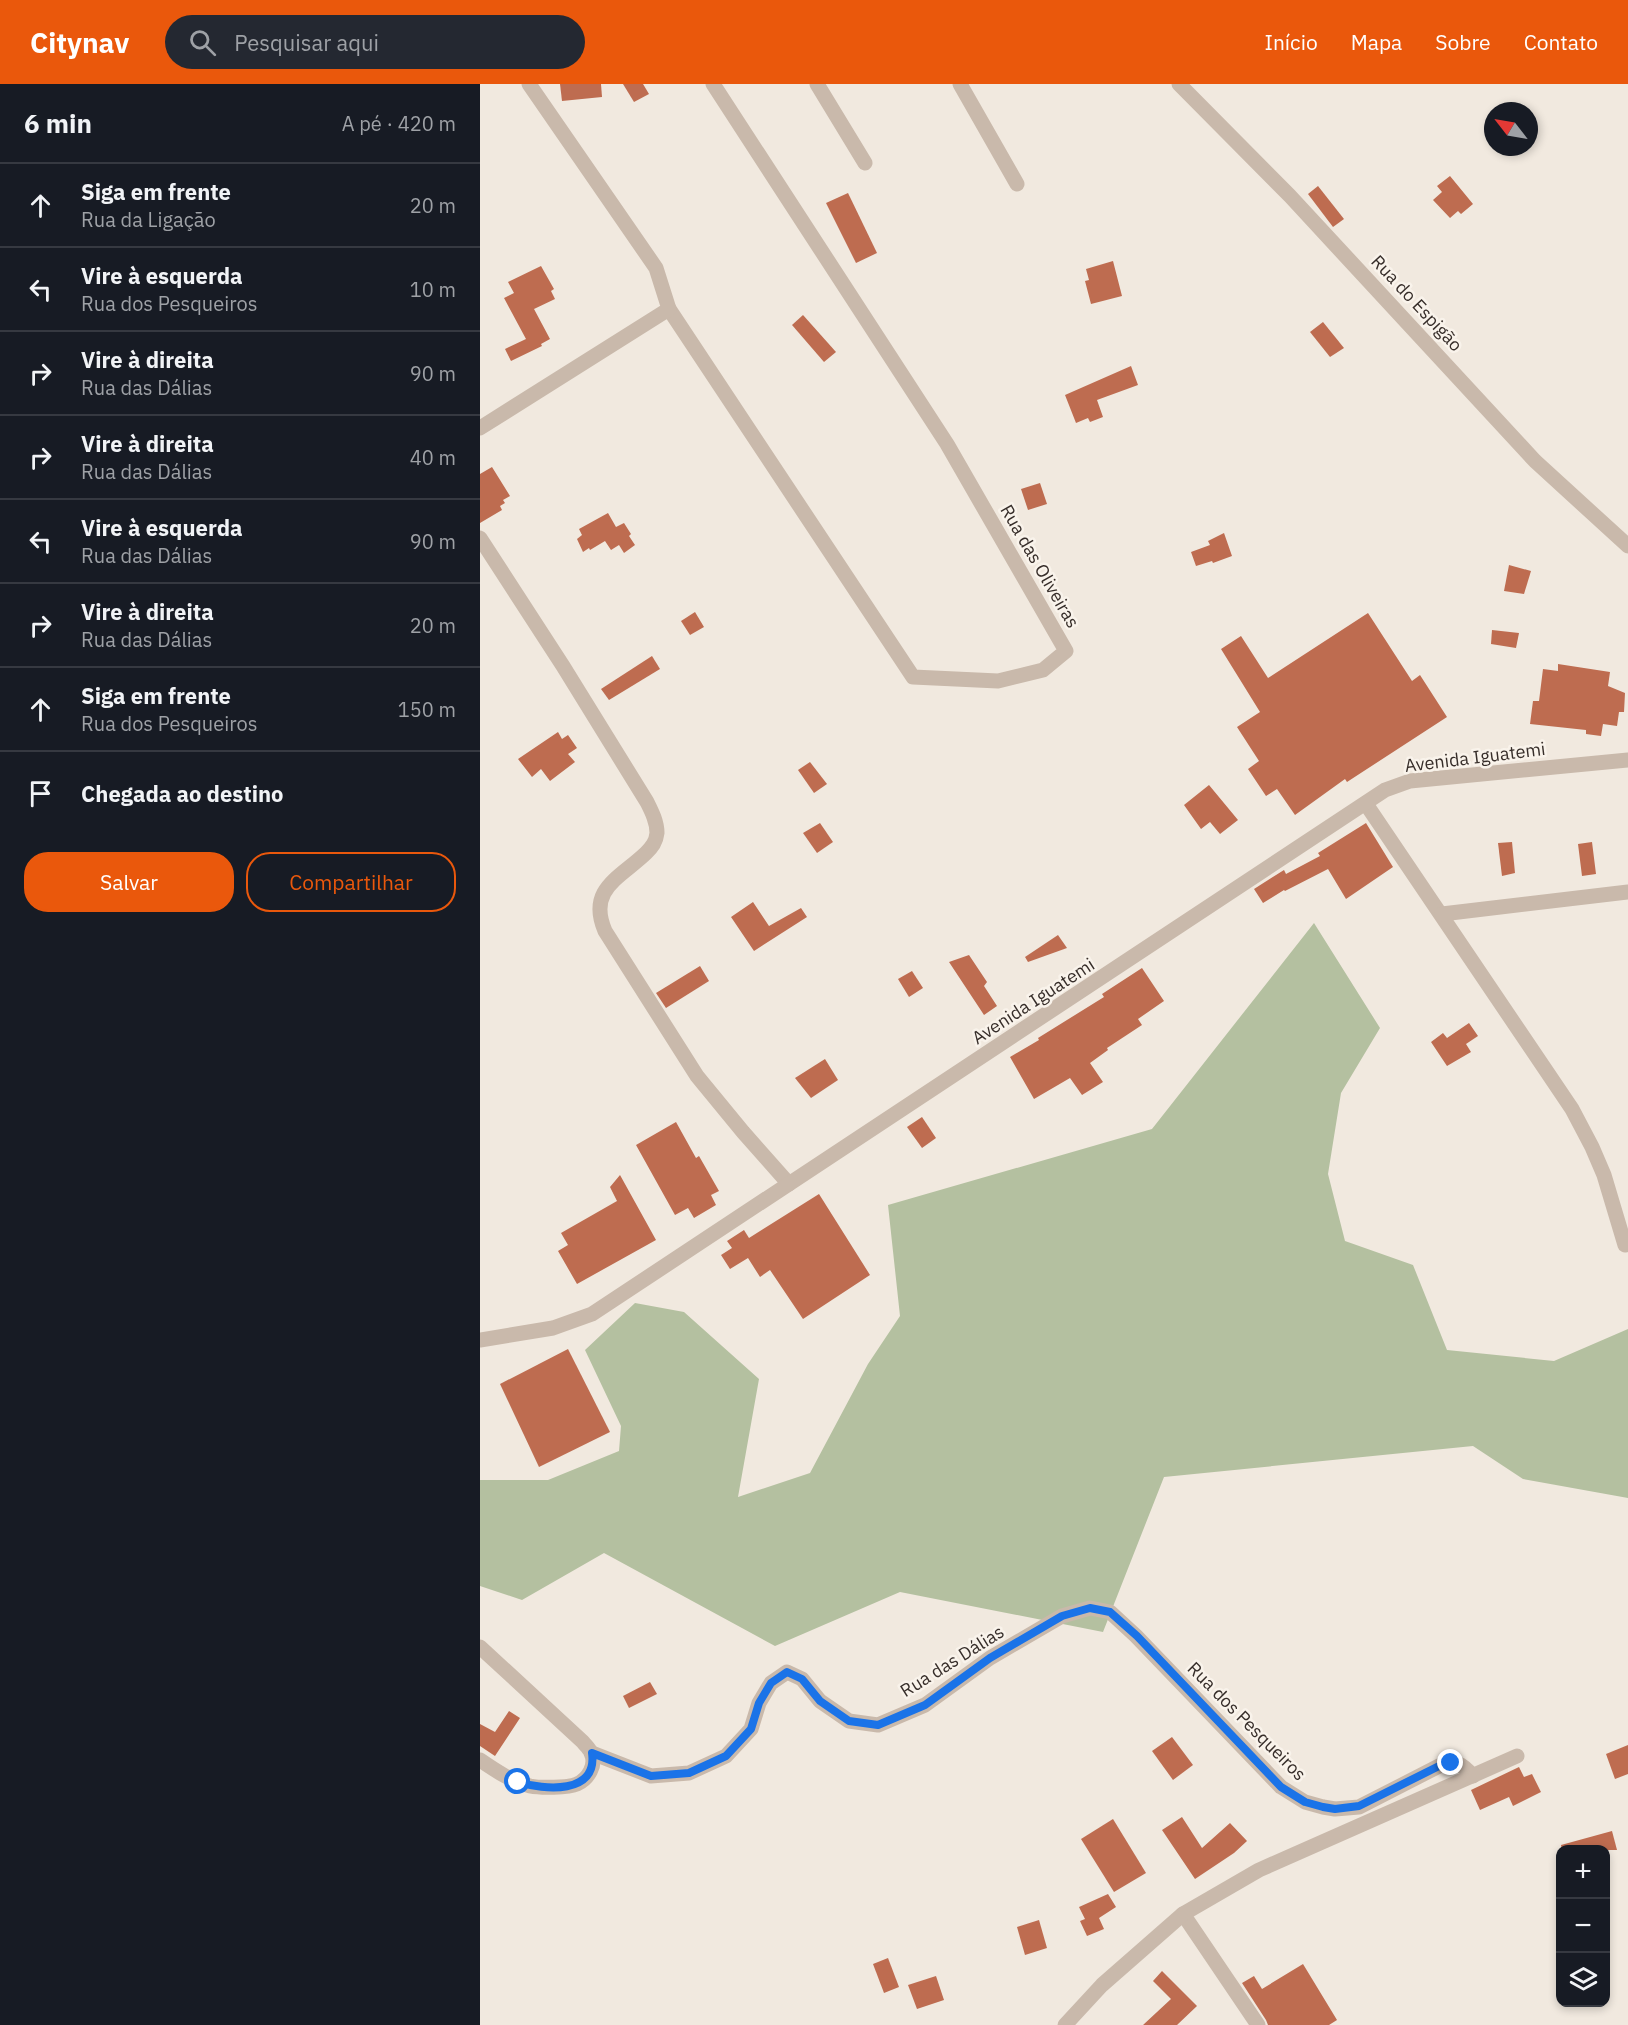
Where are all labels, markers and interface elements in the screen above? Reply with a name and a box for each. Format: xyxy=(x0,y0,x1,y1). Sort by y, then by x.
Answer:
search box xyxy=(165,15,585,69)
text: Citynav xyxy=(30,24,129,61)
icon: search xyxy=(186,26,219,59)
text: Pesquisar aqui xyxy=(234,28,379,57)
text: Início xyxy=(1265,28,1318,56)
text: Mapa xyxy=(1351,28,1402,56)
text: Sobre xyxy=(1435,28,1491,56)
text: Contato xyxy=(1524,28,1598,56)
north arrow xyxy=(1484,102,1538,156)
text: 6 min xyxy=(24,106,92,140)
text: A pé · 420 m xyxy=(342,110,456,137)
text: Siga em frente xyxy=(81,177,231,206)
icon: ahead xyxy=(24,189,57,222)
text: 20 m xyxy=(410,192,456,219)
text: Rua da Ligação xyxy=(81,206,216,233)
street label: Rua do Espigão xyxy=(1366,250,1468,356)
text: Vire à esquerda xyxy=(81,261,243,290)
icon: left xyxy=(24,273,57,306)
text: 10 m xyxy=(410,276,456,303)
text: Rua dos Pesqueiros xyxy=(81,290,257,317)
text: Vire à direita xyxy=(81,345,214,374)
icon: right xyxy=(24,357,57,390)
text: 90 m xyxy=(410,360,456,387)
text: Rua das Dálias xyxy=(81,374,212,401)
text: Vire à direita xyxy=(81,429,214,458)
icon: right xyxy=(24,441,57,474)
text: 40 m xyxy=(410,444,456,471)
text: Rua das Dálias xyxy=(81,458,212,485)
street label: Rua das Oliveiras xyxy=(995,500,1085,632)
text: Vire à esquerda xyxy=(81,513,243,542)
icon: left xyxy=(24,525,57,558)
text: 90 m xyxy=(410,528,456,555)
text: Rua das Dálias xyxy=(81,542,212,569)
text: Vire à direita xyxy=(81,597,214,626)
icon: right xyxy=(24,609,57,642)
text: 20 m xyxy=(410,612,456,639)
text: Rua das Dálias xyxy=(81,626,212,653)
text: Siga em frente xyxy=(81,681,231,710)
icon: ahead xyxy=(24,693,57,726)
text: 150 m xyxy=(398,696,456,723)
text: Rua dos Pesqueiros xyxy=(81,710,257,737)
street label: Avenida Iguatemi xyxy=(1403,737,1547,777)
icon: arrive xyxy=(24,777,57,810)
text: Chegada ao destino xyxy=(81,779,284,808)
button: Salvar xyxy=(24,852,234,912)
button: Compartilhar xyxy=(246,852,456,912)
street label: Avenida Iguatemi xyxy=(967,953,1099,1049)
street label: Rua das Dálias xyxy=(896,1620,1008,1702)
street label: Rua dos Pesqueiros xyxy=(1183,1657,1311,1785)
route end xyxy=(1437,1749,1463,1775)
route start xyxy=(504,1768,530,1794)
map controls xyxy=(1556,1845,1610,2007)
button: + xyxy=(1556,1845,1610,1899)
button: − xyxy=(1556,1899,1610,1953)
button: layers xyxy=(1556,1953,1610,2007)

